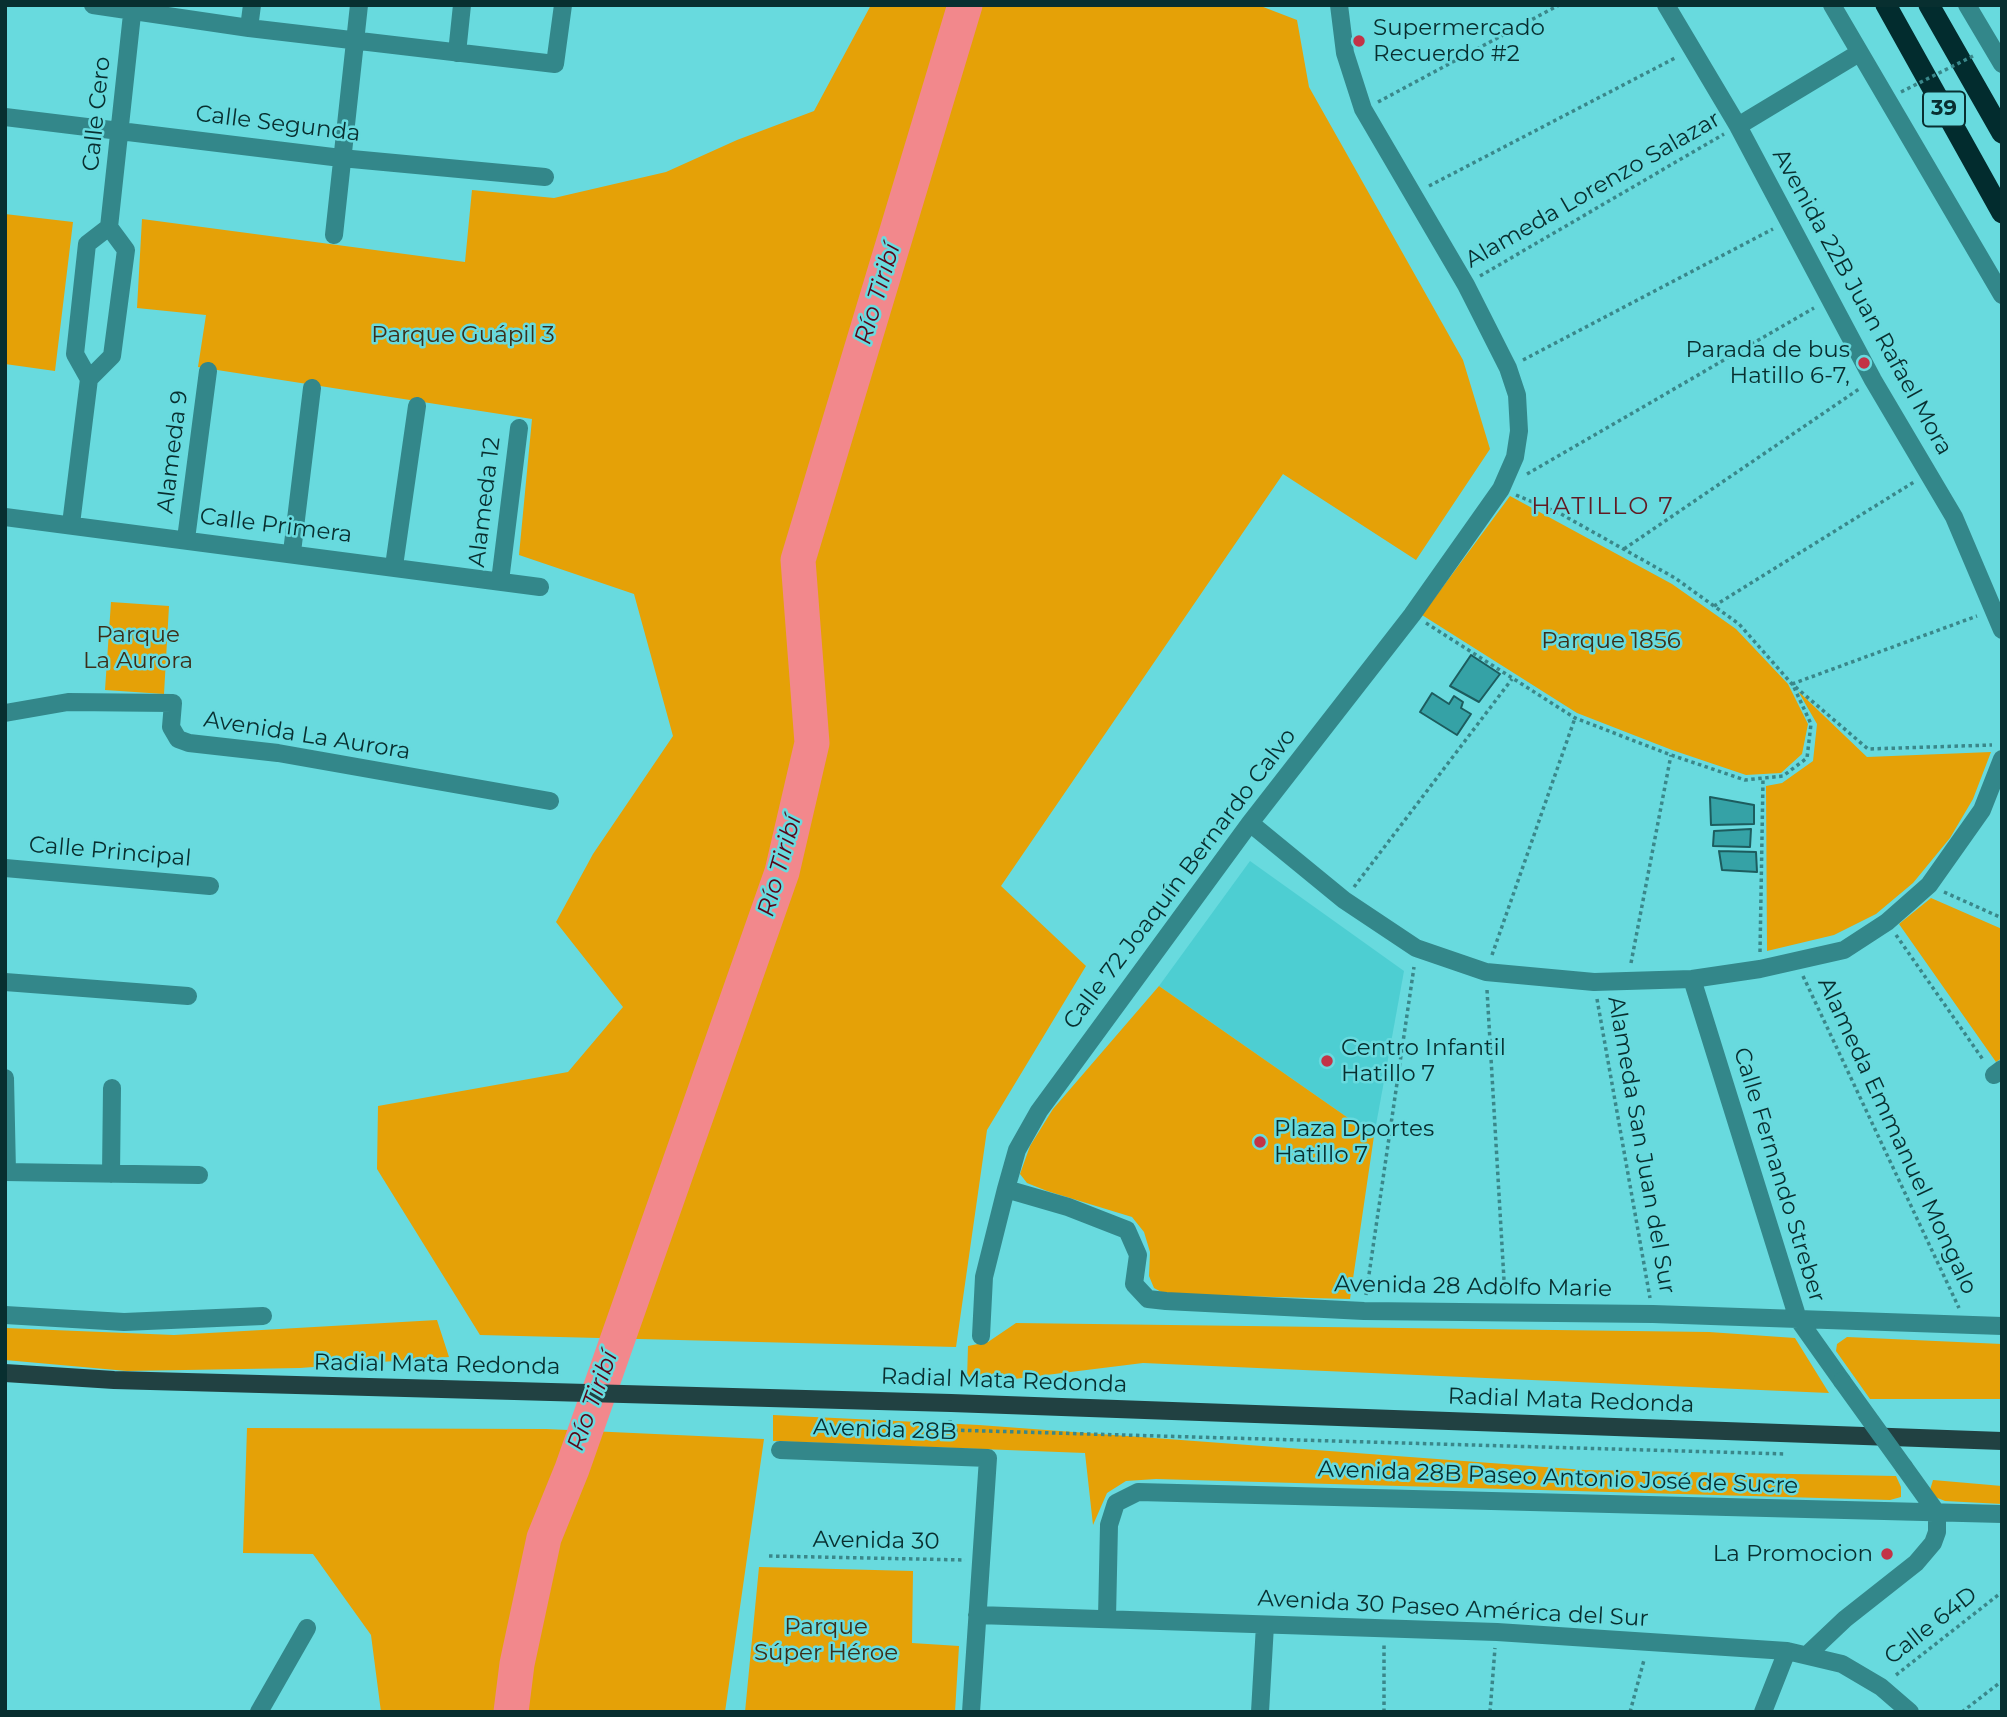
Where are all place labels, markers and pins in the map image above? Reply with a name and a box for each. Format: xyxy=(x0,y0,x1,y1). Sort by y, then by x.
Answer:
place label: Supermercado Recuerdo #2 xyxy=(1373,14,1545,68)
marker: Supermercado Recuerdo #2 xyxy=(1351,33,1367,49)
place label: Parada de bus Hatillo 6-7, xyxy=(1685,336,1850,390)
marker: Parada de bus Hatillo 6-7, xyxy=(1856,355,1872,371)
place label: Centro Infantil Hatillo 7 xyxy=(1341,1034,1506,1088)
marker: Centro Infantil Hatillo 7 xyxy=(1319,1053,1335,1069)
place label: Plaza Dportes Hatillo 7 xyxy=(1274,1115,1434,1169)
marker: Plaza Dportes Hatillo 7 xyxy=(1252,1134,1268,1150)
place label: La Promocion xyxy=(1713,1540,1873,1568)
marker: La Promocion xyxy=(1879,1546,1895,1562)

